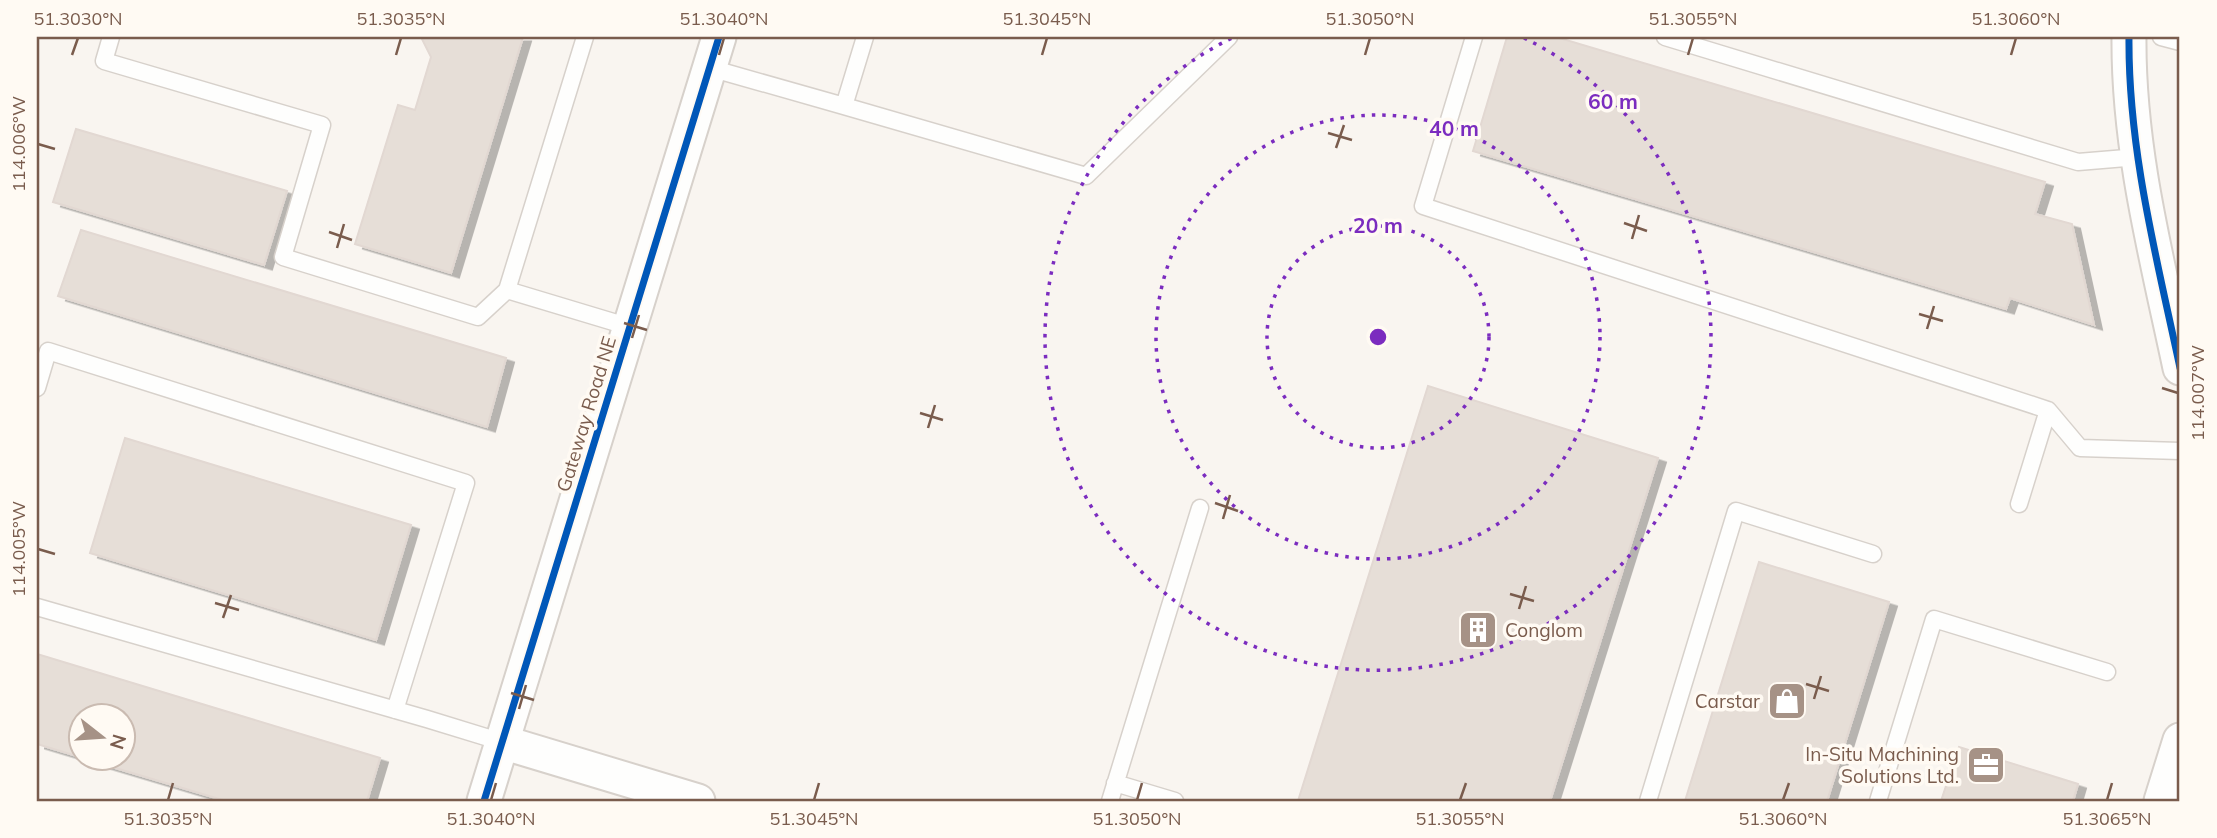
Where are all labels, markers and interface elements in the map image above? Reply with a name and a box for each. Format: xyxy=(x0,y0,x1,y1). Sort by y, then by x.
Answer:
text: 51.3030°N xyxy=(33,7,123,30)
text: 51.3035°N xyxy=(356,7,446,30)
text: 51.3040°N xyxy=(679,7,769,30)
text: 51.3045°N xyxy=(1002,7,1092,30)
text: 51.3050°N xyxy=(1325,7,1415,30)
text: 51.3055°N xyxy=(1648,7,1738,30)
text: 51.3060°N xyxy=(1971,7,2061,30)
text: 60 m xyxy=(1588,88,1638,114)
text: 114.006°W xyxy=(7,96,30,192)
text: 40 m xyxy=(1429,115,1479,141)
text: 20 m xyxy=(1353,212,1403,238)
centre of rings xyxy=(1366,325,1390,349)
street label: Gateway Road NE xyxy=(551,333,621,495)
text: 114.007°W xyxy=(2186,345,2209,441)
text: 114.005°W xyxy=(7,501,30,597)
building icon: Conglom xyxy=(1457,609,1499,651)
place label: Conglom xyxy=(1505,618,1583,642)
shop icon: Carstar xyxy=(1766,680,1808,722)
place label: Carstar xyxy=(1695,689,1760,713)
north arrow xyxy=(66,702,136,772)
text: N xyxy=(105,732,132,752)
place label: In-Situ Machining Solutions Ltd. xyxy=(1805,742,1959,788)
office icon: In-Situ Machining Solutions Ltd. xyxy=(1965,744,2007,786)
text: 51.3035°N xyxy=(123,807,213,830)
text: 51.3040°N xyxy=(446,807,536,830)
text: 51.3045°N xyxy=(769,807,859,830)
text: 51.3050°N xyxy=(1092,807,1182,830)
text: 51.3055°N xyxy=(1415,807,1505,830)
text: 51.3060°N xyxy=(1738,807,1828,830)
text: 51.3065°N xyxy=(2062,807,2152,830)

